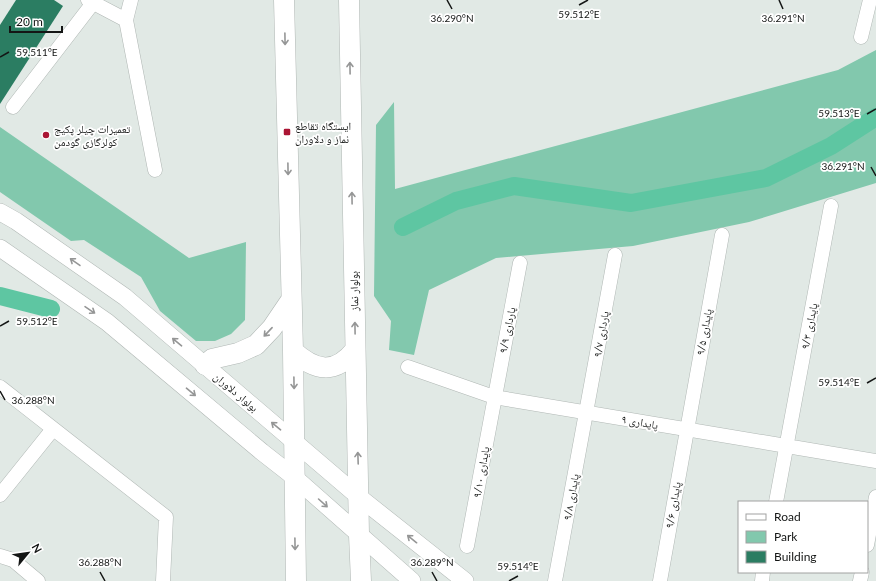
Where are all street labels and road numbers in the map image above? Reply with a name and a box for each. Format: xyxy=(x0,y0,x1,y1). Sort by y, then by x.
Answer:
street label: بولوار نماز xyxy=(347,271,361,312)
street label: پایداری ۹/۳ xyxy=(798,301,820,350)
street label: پارداری ۹/۹ xyxy=(496,306,518,354)
street label: پایداری ۹/۵ xyxy=(693,307,715,356)
street label: پارداری ۹/۷ xyxy=(590,310,612,358)
street label: بولوار دلاوران xyxy=(211,369,261,415)
street label: پایداری ۹ xyxy=(621,412,660,432)
street label: پایداری ۹/۱۰ xyxy=(470,445,493,499)
street label: پایداری ۹/۸ xyxy=(560,472,582,521)
street label: پایداری ۹/۶ xyxy=(662,480,684,529)

